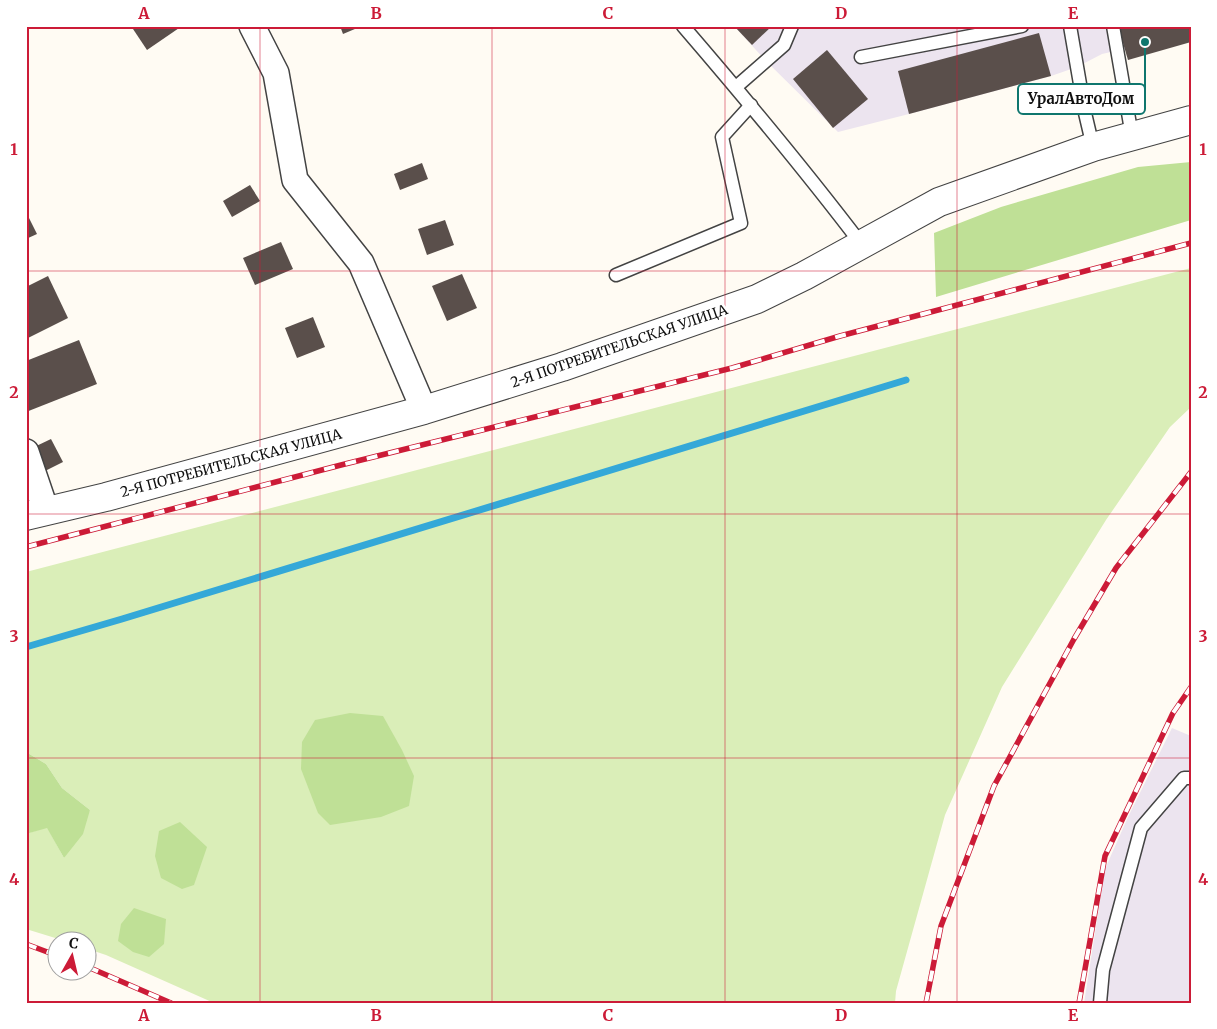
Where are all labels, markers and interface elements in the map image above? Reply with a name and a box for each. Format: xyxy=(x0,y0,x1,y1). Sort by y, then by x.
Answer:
text: A xyxy=(137,3,150,23)
text: B xyxy=(370,3,382,23)
text: C xyxy=(603,3,613,23)
text: D xyxy=(835,3,847,23)
text: E xyxy=(1068,3,1079,23)
callout: УралАвтоДом xyxy=(1018,84,1145,114)
text: УралАвтоДом xyxy=(1027,89,1135,108)
text: 1 xyxy=(10,139,18,159)
text: 1 xyxy=(1199,139,1207,159)
street label: 2-Я ПОТРЕБИТЕЛЬСКАЯ УЛИЦА xyxy=(508,300,730,392)
text: 2 xyxy=(9,382,19,402)
text: 2 xyxy=(1198,382,1208,402)
street label: 2-Я ПОТРЕБИТЕЛЬСКАЯ УЛИЦА xyxy=(118,425,344,501)
text: 3 xyxy=(9,626,19,646)
text: 3 xyxy=(1198,626,1208,646)
text: 4 xyxy=(9,869,19,889)
text: 4 xyxy=(1198,869,1208,889)
north arrow xyxy=(48,932,98,982)
text: С xyxy=(68,934,80,953)
text: A xyxy=(137,1005,150,1025)
text: B xyxy=(370,1005,382,1025)
text: C xyxy=(603,1005,613,1025)
text: D xyxy=(835,1005,847,1025)
text: E xyxy=(1068,1005,1079,1025)

